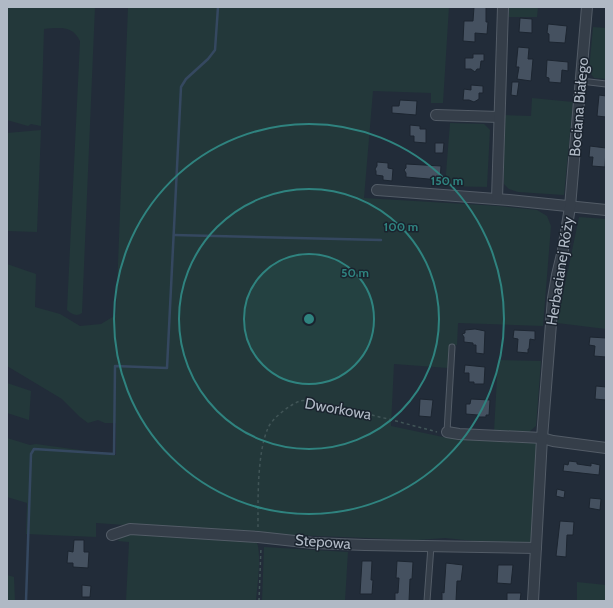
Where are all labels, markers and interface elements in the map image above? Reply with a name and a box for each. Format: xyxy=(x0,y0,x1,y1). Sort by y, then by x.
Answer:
street label: Bociana Białego xyxy=(566,57,592,157)
text: 150 m xyxy=(431,173,463,188)
street label: Herbacianej Róży xyxy=(543,215,578,327)
text: 100 m xyxy=(384,219,418,234)
text: 50 m xyxy=(341,265,369,280)
centre of rings xyxy=(302,312,316,326)
street label: Dworkowa xyxy=(303,394,373,424)
street label: Stepowa xyxy=(295,531,352,553)

